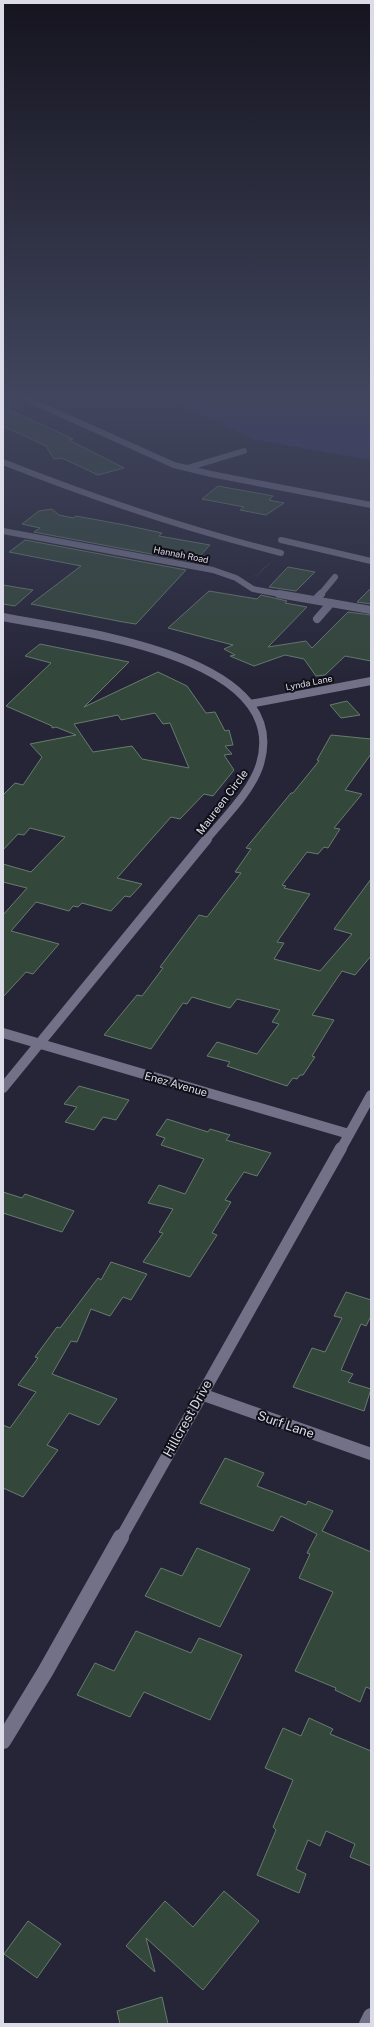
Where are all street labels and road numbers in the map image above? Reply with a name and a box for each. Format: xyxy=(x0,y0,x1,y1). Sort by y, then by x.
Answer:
street label: Hannah Road xyxy=(153,544,210,565)
street label: Lynda Lane xyxy=(284,673,333,692)
street label: Maureen Circle xyxy=(194,767,250,837)
street label: Enez Avenue xyxy=(143,1069,209,1099)
street label: Hillcrest Drive xyxy=(160,1377,215,1459)
street label: Surf Lane xyxy=(255,1408,316,1441)

